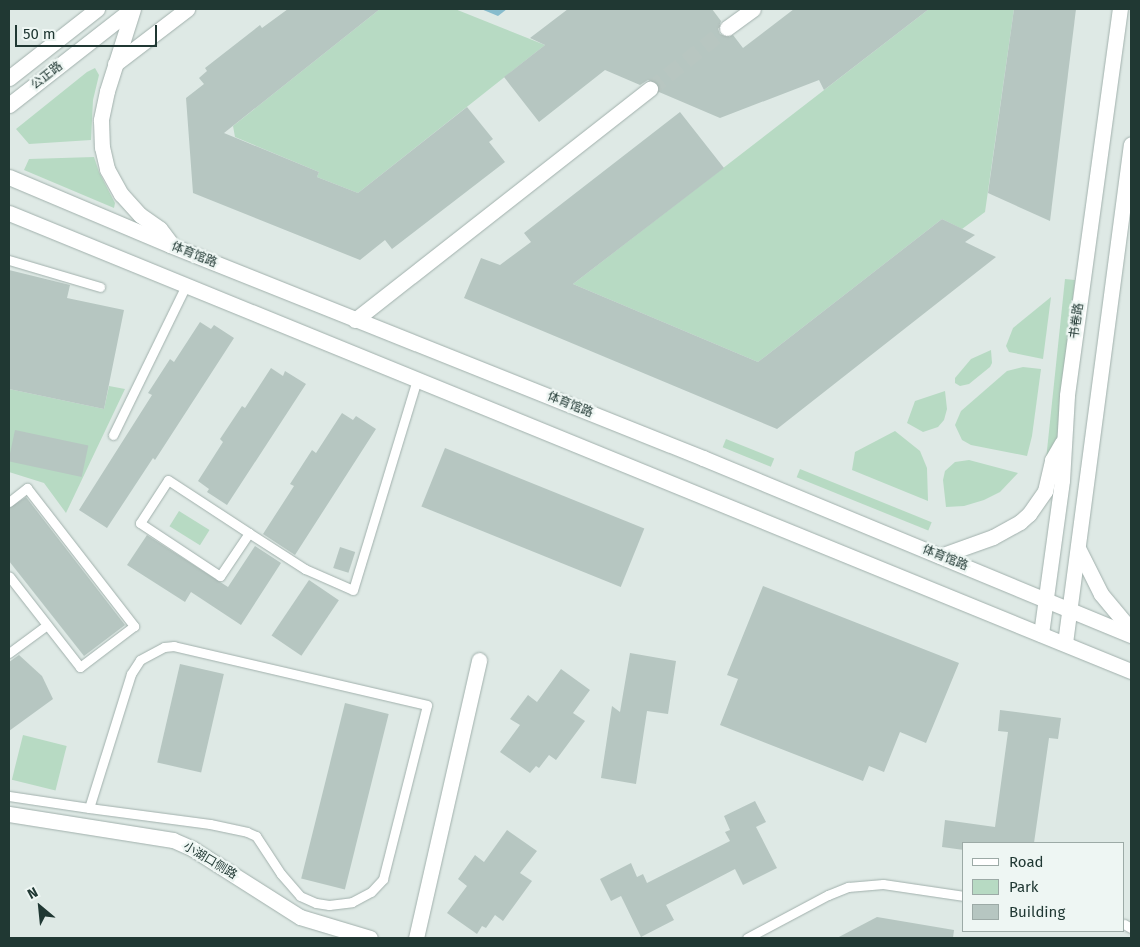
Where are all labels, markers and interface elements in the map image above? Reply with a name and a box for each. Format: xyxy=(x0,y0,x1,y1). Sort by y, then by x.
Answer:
scale bar xyxy=(18,15,160,47)
text: 50 m xyxy=(23,25,56,43)
street label: 公正路 xyxy=(28,59,66,93)
street label: 体育馆路 xyxy=(169,239,219,271)
street label: 书卷路 xyxy=(1067,302,1087,340)
street label: 体育馆路 xyxy=(545,389,595,421)
street label: 体育馆路 xyxy=(920,542,970,574)
street label: 小湖口侧路 xyxy=(181,839,239,883)
legend xyxy=(962,842,1125,932)
text: Road xyxy=(1009,853,1044,871)
text: Park xyxy=(1009,878,1039,896)
north arrow xyxy=(15,882,65,932)
text: N xyxy=(25,884,41,903)
text: Building xyxy=(1009,903,1065,921)

